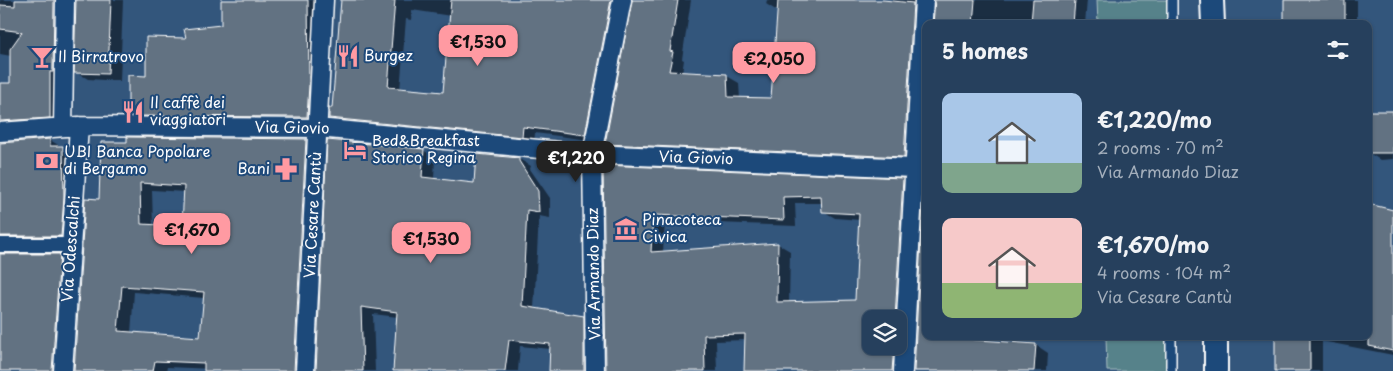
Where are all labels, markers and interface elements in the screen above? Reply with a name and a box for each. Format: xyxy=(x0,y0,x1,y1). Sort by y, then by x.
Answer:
pin: €1,530 xyxy=(437,24,519,67)
text: €1,530 xyxy=(450,29,506,53)
text: 5 homes xyxy=(942,34,1028,66)
icon: filters xyxy=(1324,36,1352,64)
pin: €2,050 xyxy=(733,42,815,84)
restaurant icon: Burgez xyxy=(335,43,361,69)
place label: Burgez xyxy=(364,43,413,66)
bar icon: Il Birratrovo xyxy=(29,44,55,70)
place label: Il Birratrovo xyxy=(58,44,144,67)
text: €2,050 xyxy=(743,46,805,70)
place label: Il caffè dei viaggiatori xyxy=(150,90,226,130)
restaurant icon: Il caffè dei viaggiatori xyxy=(120,99,146,125)
text: €1,220/mo xyxy=(1097,103,1212,135)
icon: home xyxy=(982,113,1042,173)
street label: Via Giovio xyxy=(255,114,330,139)
place label: Bed&Breakfast Storico Regina xyxy=(372,128,480,168)
text: 2 rooms · 70 m² xyxy=(1097,135,1224,159)
hotel icon: Bed&Breakfast Storico Regina xyxy=(342,137,368,163)
place label: UBI Banca Popolare di Bergamo xyxy=(64,139,210,179)
pin: €1,220 xyxy=(535,140,617,183)
street label: Via Giovio xyxy=(658,144,734,169)
text: €1,220 xyxy=(547,145,605,169)
bank icon: UBI Banca Popolare di Bergamo xyxy=(34,148,60,174)
street label: Via Cesare Cantù xyxy=(297,151,326,279)
place label: Bani xyxy=(237,156,270,179)
pharmacy icon: Bani xyxy=(273,156,299,182)
text: Via Armando Diaz xyxy=(1097,159,1239,183)
street label: Via Odescalchi xyxy=(54,195,85,303)
street label: Via Armando Diaz xyxy=(580,207,605,341)
place label: Pinacoteca Civica xyxy=(642,207,722,247)
pin: €1,670 xyxy=(151,212,233,255)
museum icon: Pinacoteca Civica xyxy=(613,216,639,242)
text: €1,670 xyxy=(164,217,220,241)
pin: €1,530 xyxy=(390,222,472,264)
text: €1,530 xyxy=(403,226,459,250)
text: €1,670/mo xyxy=(1097,228,1209,260)
icon: home xyxy=(982,238,1042,298)
text: 4 rooms · 104 m² xyxy=(1097,260,1231,284)
text: Via Cesare Cantù xyxy=(1097,284,1232,308)
map controls xyxy=(862,310,907,355)
button: layers xyxy=(862,310,907,355)

